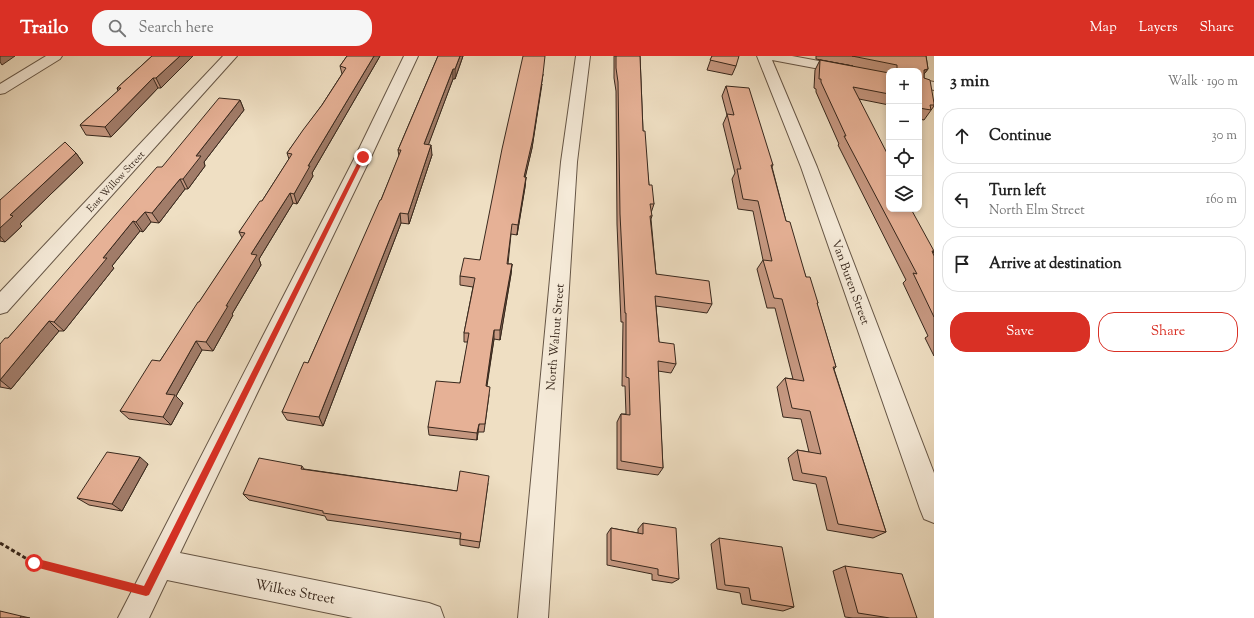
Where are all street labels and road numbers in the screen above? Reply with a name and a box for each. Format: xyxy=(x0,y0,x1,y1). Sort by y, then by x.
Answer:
street label: East Willow Street xyxy=(83,147,149,216)
street label: Van Buren Street xyxy=(826,237,874,327)
street label: North Walnut Street xyxy=(542,283,570,391)
street label: Wilkes Street xyxy=(253,575,337,611)

